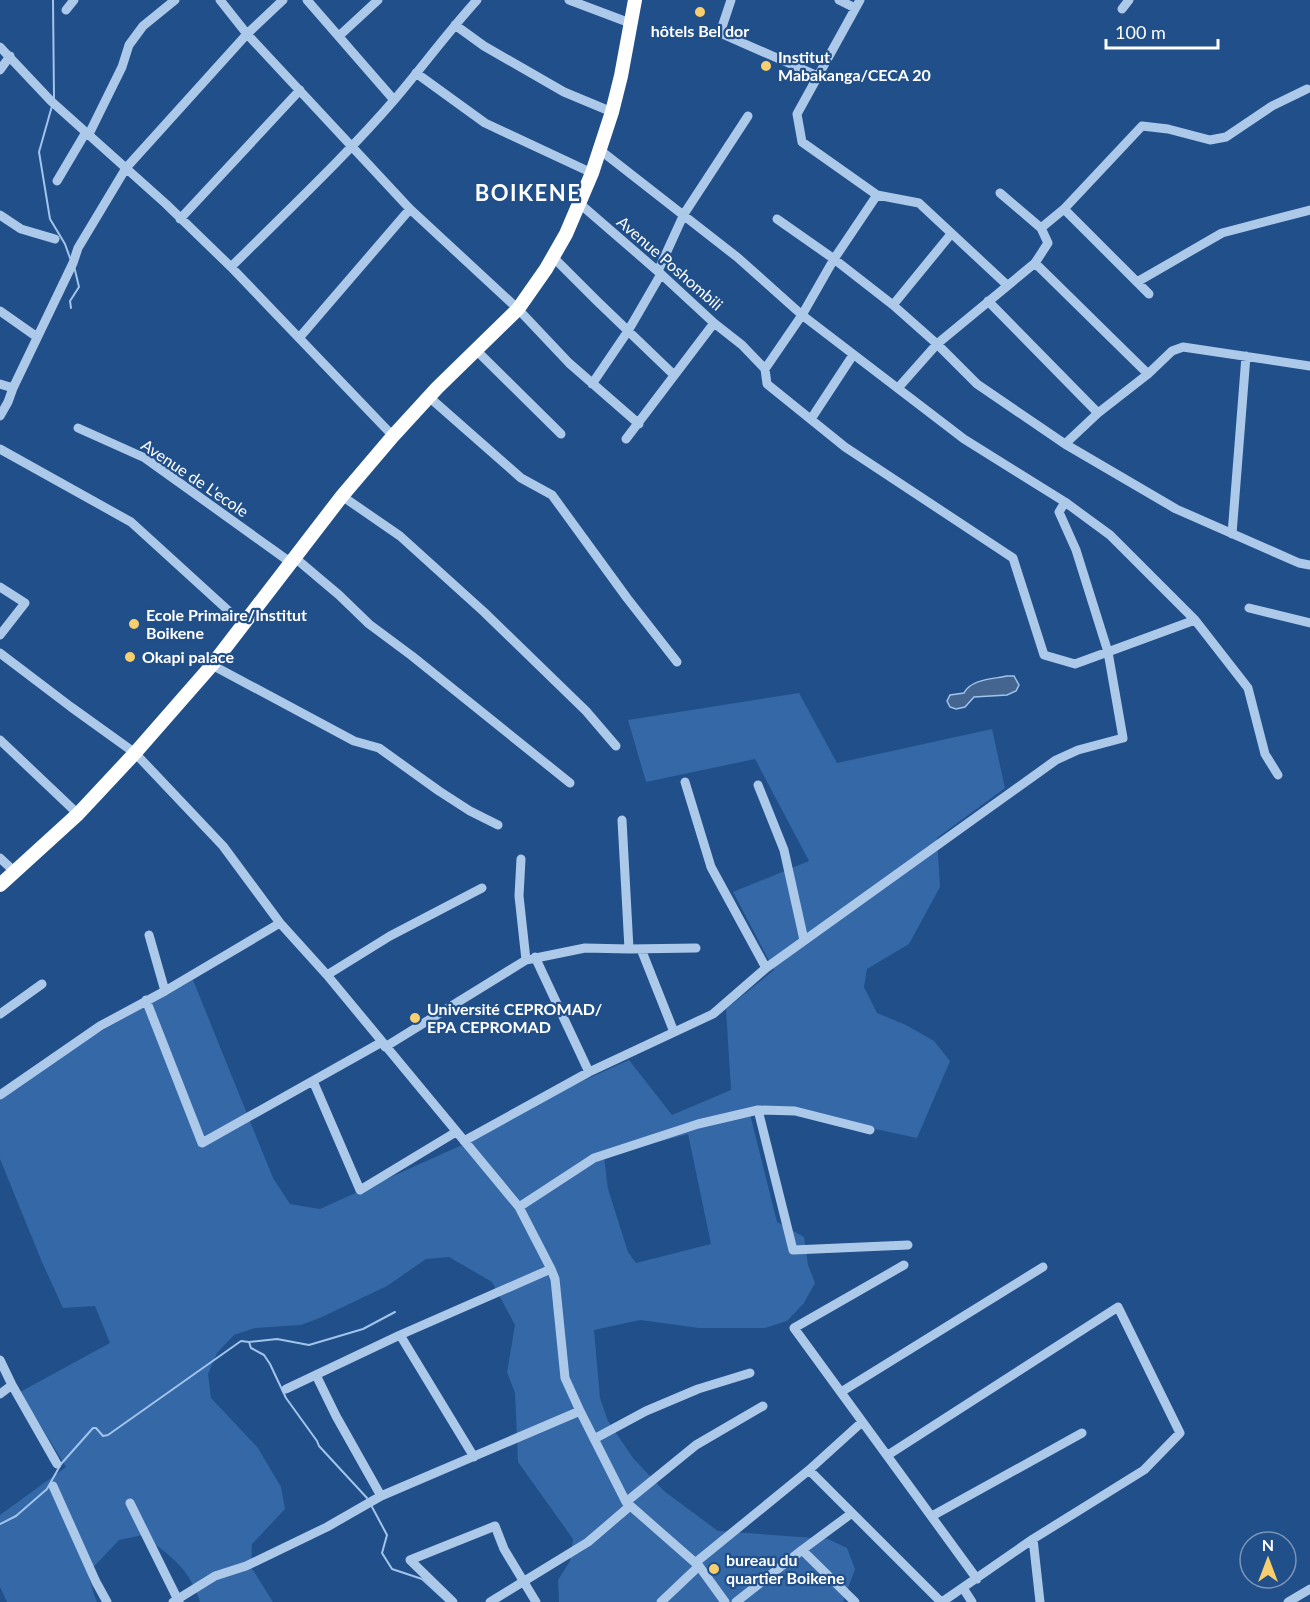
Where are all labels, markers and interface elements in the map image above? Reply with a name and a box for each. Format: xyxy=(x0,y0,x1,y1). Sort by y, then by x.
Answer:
marker: hôtels Bel dor xyxy=(693,5,707,19)
scale bar xyxy=(1106,12,1218,50)
place label: hôtels Bel dor xyxy=(651,21,749,40)
text: 100 m xyxy=(1115,21,1166,43)
place label: Institut Mabakanga/CECA 20 xyxy=(778,47,931,84)
marker: Institut Mabakanga/CECA 20 xyxy=(759,59,773,73)
district label: BOIKENE xyxy=(475,179,581,206)
street label: Avenue Poshombili xyxy=(614,212,727,314)
street label: Avenue de L'ecole xyxy=(138,435,253,521)
place label: Ecole Primaire/Institut Boikene xyxy=(146,605,307,642)
marker: Ecole Primaire/Institut Boikene xyxy=(127,617,141,631)
place label: Okapi palace xyxy=(142,647,234,666)
marker: Okapi palace xyxy=(123,650,137,664)
place label: Université CEPROMAD/ EPA CEPROMAD xyxy=(427,999,602,1036)
marker: Université CEPROMAD/ EPA CEPROMAD xyxy=(408,1011,422,1025)
north arrow xyxy=(1238,1530,1298,1590)
text: N xyxy=(1262,1535,1274,1554)
place label: bureau du quartier Boikene xyxy=(726,1550,845,1587)
marker: bureau du quartier Boikene xyxy=(707,1562,721,1576)

